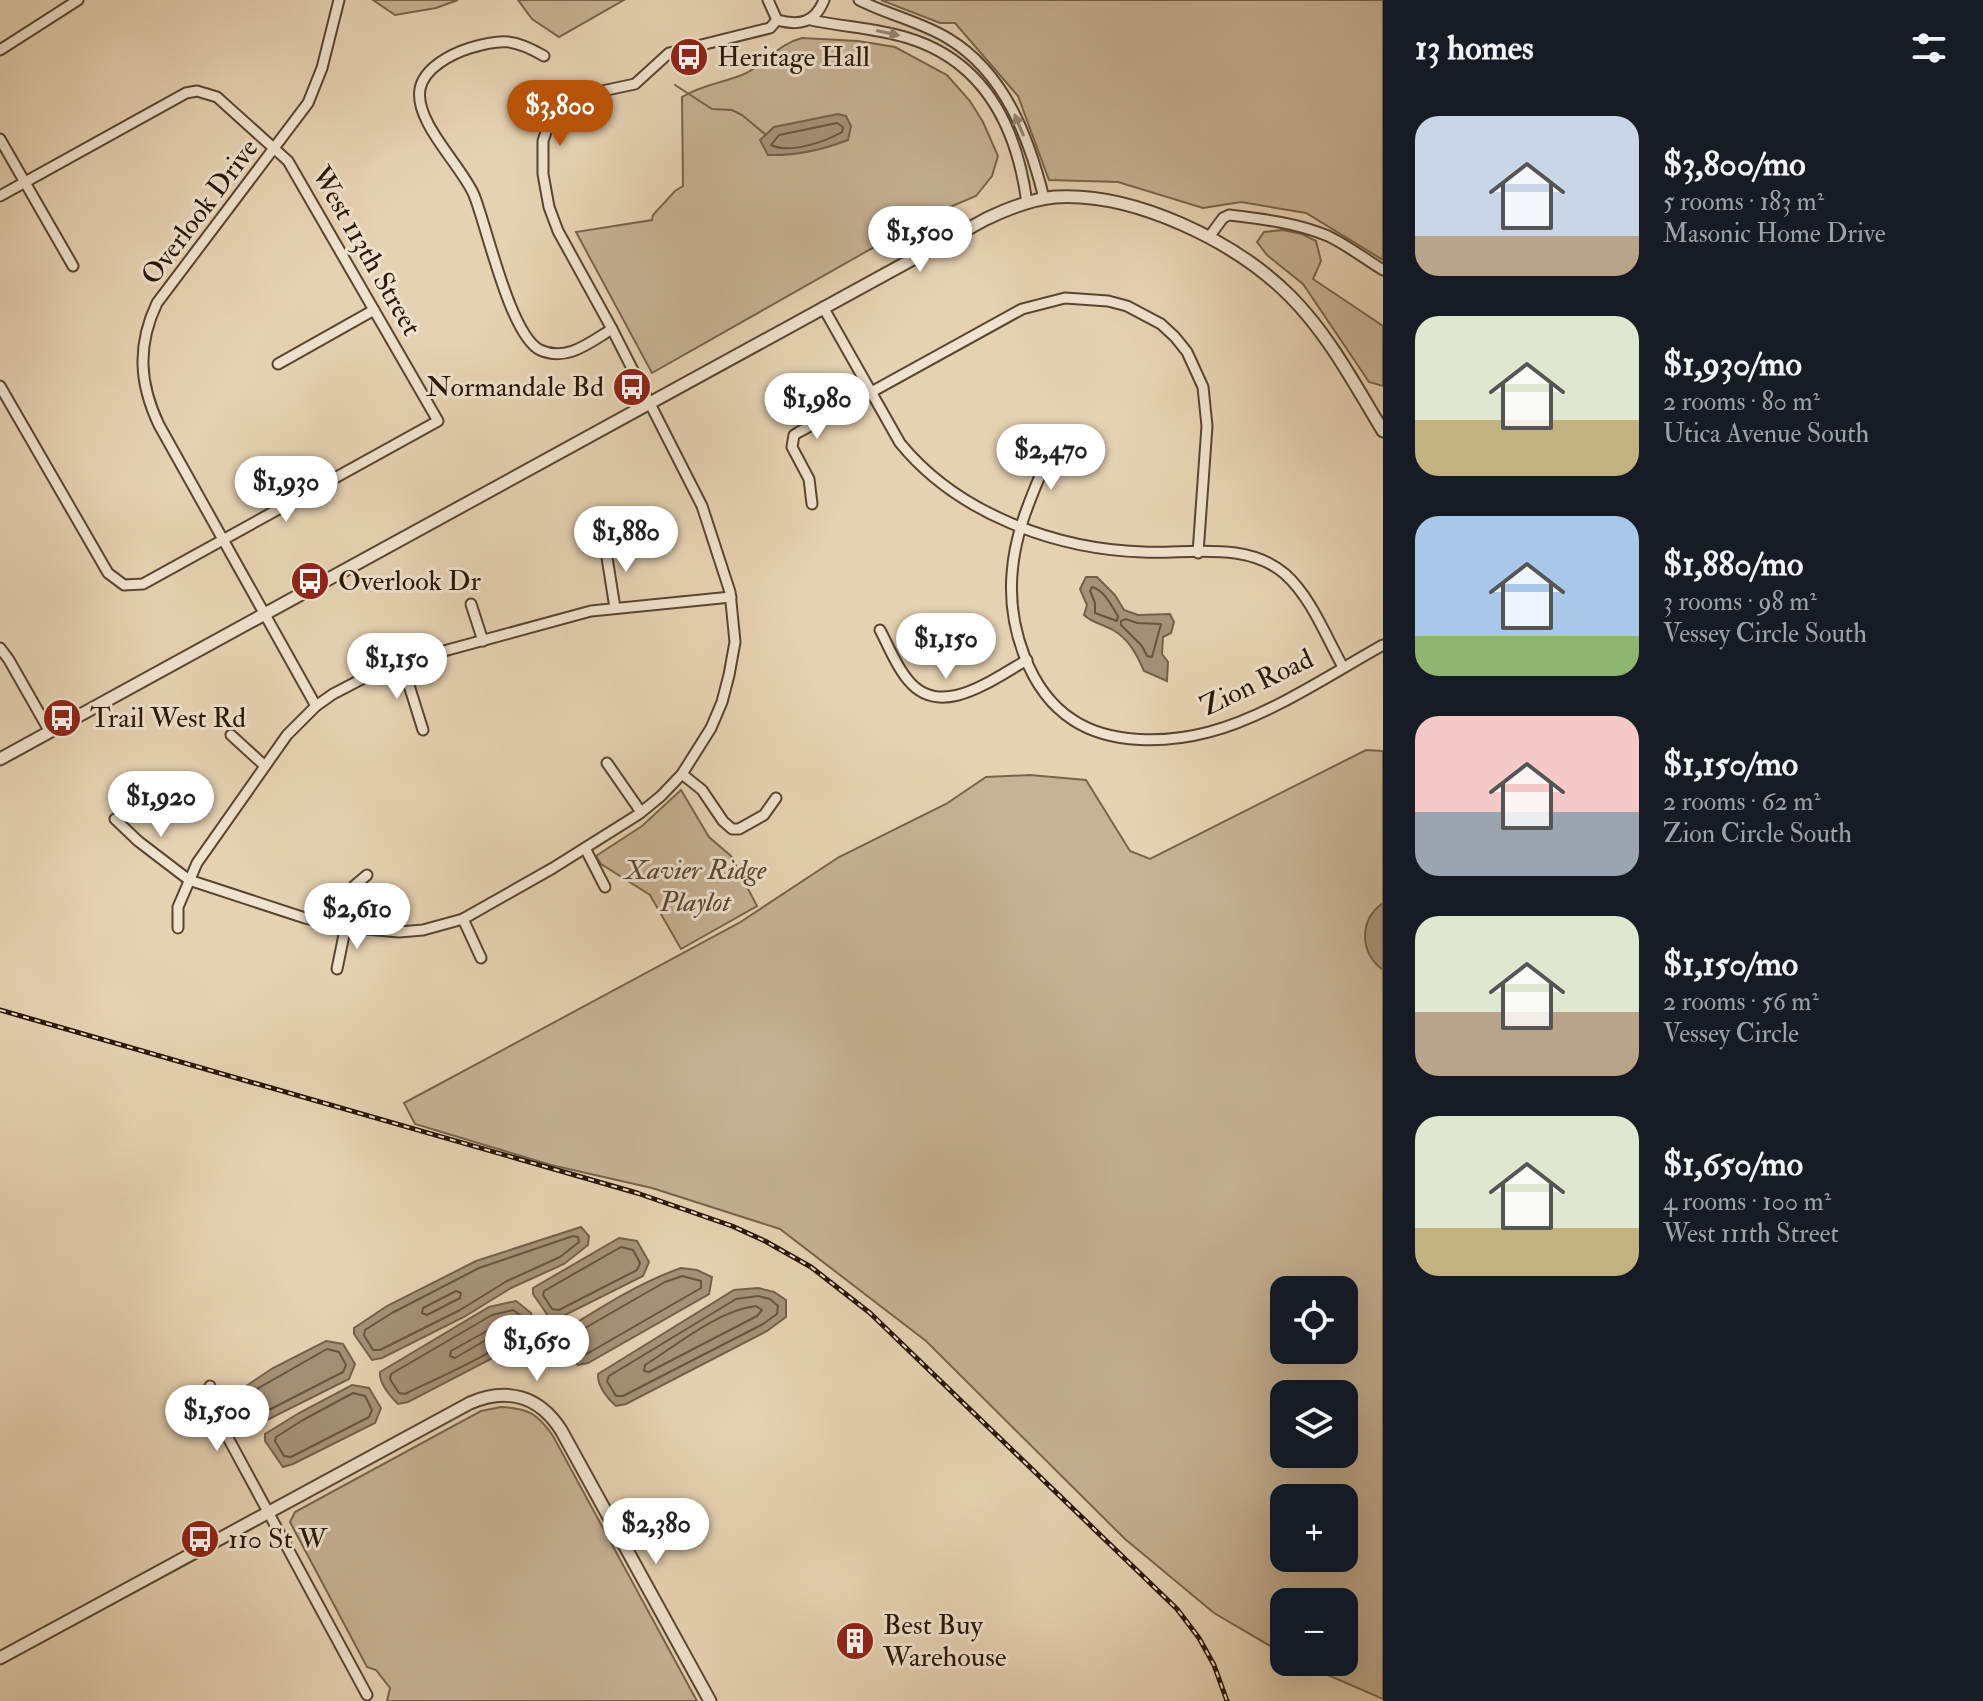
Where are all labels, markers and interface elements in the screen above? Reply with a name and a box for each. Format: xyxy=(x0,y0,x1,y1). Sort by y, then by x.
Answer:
icon: filters xyxy=(1907,26,1951,70)
one-way arrow xyxy=(875,27,900,40)
text: 13 homes xyxy=(1415,27,1534,70)
bus stop icon: Heritage Hall xyxy=(668,36,710,78)
place label: Heritage Hall xyxy=(717,40,870,75)
pin: $3,800 xyxy=(495,80,625,148)
text: $3,800 xyxy=(525,90,595,122)
one-way arrow xyxy=(1013,113,1026,136)
street label: Overlook Drive xyxy=(134,132,266,292)
text: $3,800/mo xyxy=(1663,143,1806,186)
icon: home xyxy=(1479,148,1575,244)
street label: West 113th Street xyxy=(303,159,429,342)
text: 5 rooms · 183 m² xyxy=(1663,186,1824,218)
pin: $1,500 xyxy=(855,206,985,274)
text: $1,500 xyxy=(886,216,954,248)
text: Masonic Home Drive xyxy=(1663,218,1886,250)
text: $1,930/mo xyxy=(1663,343,1802,386)
icon: home xyxy=(1479,348,1575,444)
bus stop icon: Normandale Bd xyxy=(611,366,653,408)
place label: Normandale Bd xyxy=(426,370,604,405)
pin: $1,980 xyxy=(752,373,882,441)
text: $1,980 xyxy=(782,383,852,415)
text: 2 rooms · 80 m² xyxy=(1663,386,1820,418)
text: Utica Avenue South xyxy=(1663,418,1869,450)
pin: $2,470 xyxy=(986,424,1116,492)
text: $2,470 xyxy=(1014,434,1088,466)
pin: $1,930 xyxy=(221,456,351,524)
text: $1,930 xyxy=(253,466,319,498)
pin: $1,880 xyxy=(561,506,691,574)
text: $1,880 xyxy=(592,516,660,548)
text: $1,880/mo xyxy=(1663,543,1803,586)
icon: home xyxy=(1479,548,1575,644)
bus stop icon: Overlook Dr xyxy=(289,560,331,602)
place label: Overlook Dr xyxy=(338,564,482,599)
text: 3 rooms · 98 m² xyxy=(1663,586,1817,618)
pin: $1,150 xyxy=(881,613,1011,681)
text: Vessey Circle South xyxy=(1663,618,1867,650)
text: $1,150 xyxy=(914,623,978,655)
pin: $1,150 xyxy=(332,633,462,701)
street label: Zion Road xyxy=(1195,642,1319,724)
text: $1,150 xyxy=(365,643,429,675)
bus stop icon: Trail West Rd xyxy=(41,697,83,739)
place label: Trail West Rd xyxy=(90,701,246,736)
text: $1,150/mo xyxy=(1663,743,1798,786)
icon: home xyxy=(1479,748,1575,844)
pin: $1,920 xyxy=(96,771,226,839)
text: $1,920 xyxy=(126,781,196,813)
text: 2 rooms · 62 m² xyxy=(1663,786,1821,818)
text: Zion Circle South xyxy=(1663,818,1852,850)
park label: Xavier Ridge Playlot xyxy=(623,853,767,920)
pin: $2,610 xyxy=(292,883,422,951)
text: $2,610 xyxy=(322,893,392,925)
text: $1,150/mo xyxy=(1663,943,1798,986)
icon: home xyxy=(1479,948,1575,1044)
text: 2 rooms · 56 m² xyxy=(1663,986,1819,1018)
text: Vessey Circle xyxy=(1663,1018,1799,1050)
text: $1,650/mo xyxy=(1663,1143,1803,1186)
icon: home xyxy=(1479,1148,1575,1244)
text: 4 rooms · 100 m² xyxy=(1663,1186,1831,1218)
text: West 111th Street xyxy=(1663,1218,1839,1250)
map controls xyxy=(1270,1276,1358,1676)
button: locate xyxy=(1270,1276,1358,1364)
pin: $1,650 xyxy=(472,1315,602,1383)
text: $1,650 xyxy=(503,1325,571,1357)
button: layers xyxy=(1270,1380,1358,1468)
pin: $1,500 xyxy=(152,1385,282,1453)
text: $1,500 xyxy=(183,1395,251,1427)
button: + xyxy=(1270,1484,1358,1572)
pin: $2,380 xyxy=(591,1498,721,1566)
text: $2,380 xyxy=(621,1508,691,1540)
bus stop icon: 110 St W xyxy=(179,1518,221,1560)
place label: 110 St W xyxy=(228,1522,329,1557)
button: − xyxy=(1270,1588,1358,1676)
place label: Best Buy Warehouse xyxy=(882,1608,1007,1675)
building icon: Best Buy Warehouse xyxy=(834,1620,876,1662)

